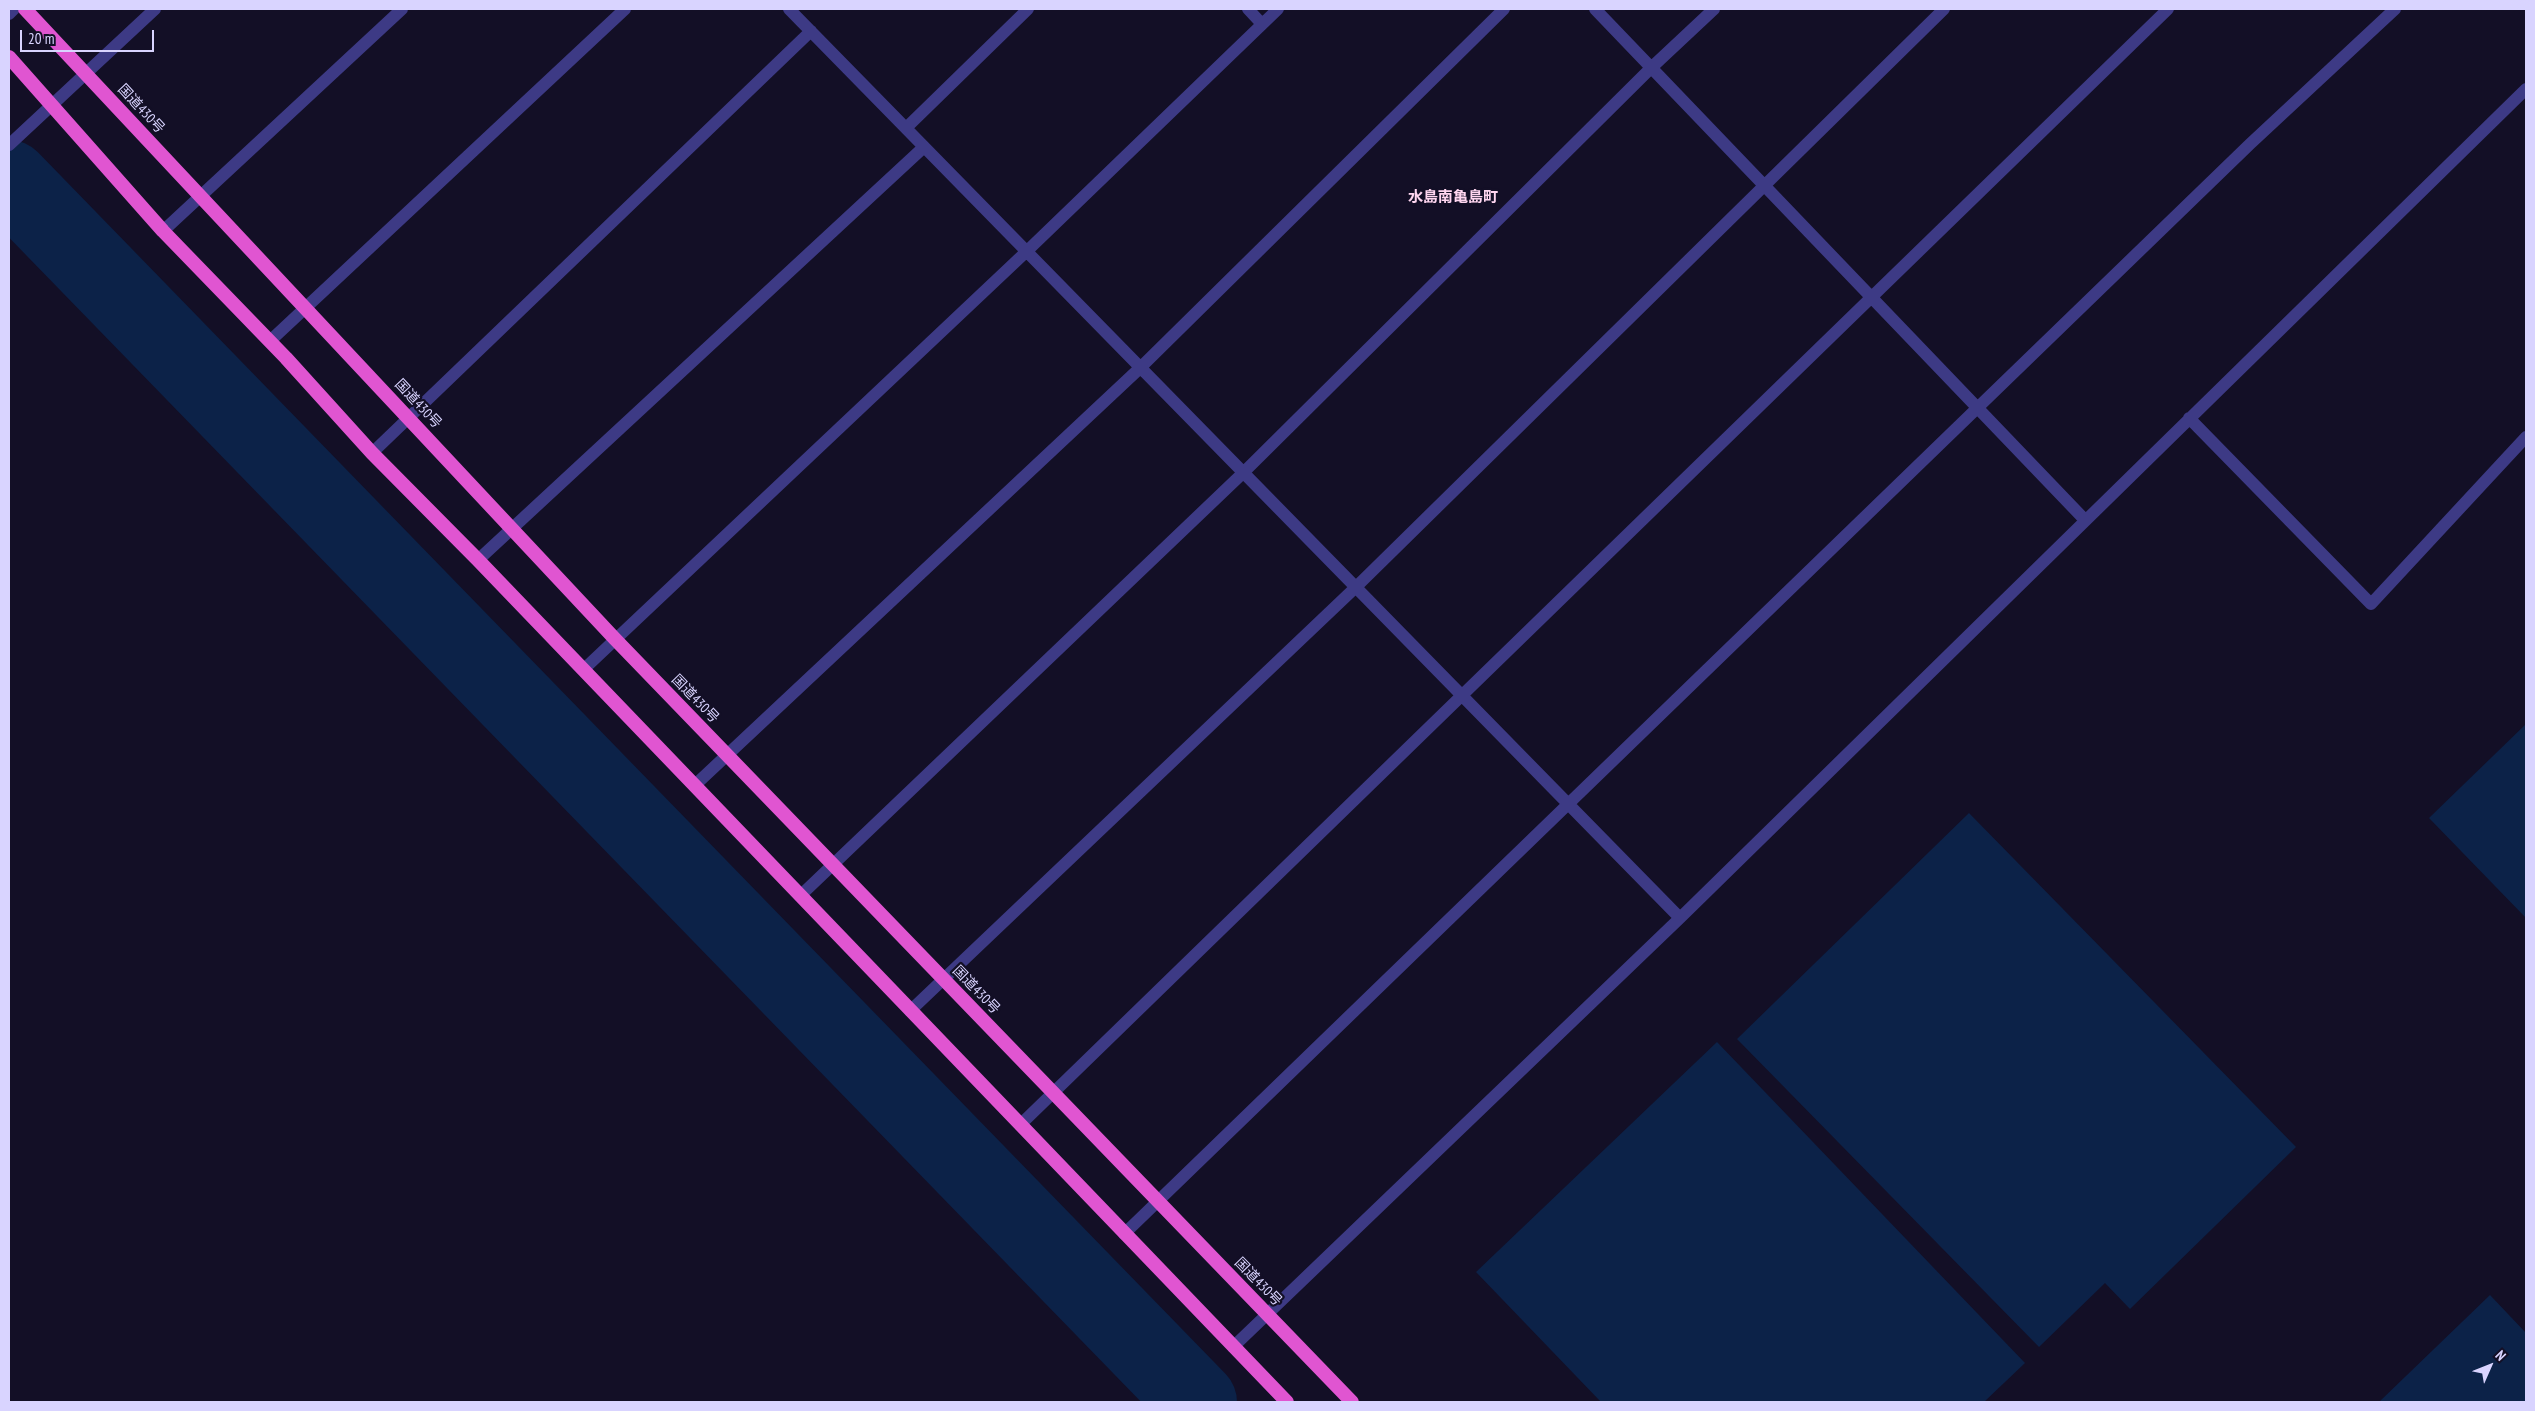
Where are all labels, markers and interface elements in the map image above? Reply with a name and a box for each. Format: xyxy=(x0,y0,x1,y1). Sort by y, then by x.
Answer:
scale bar xyxy=(22,20,156,52)
text: 20 m xyxy=(28,29,54,48)
street label: 国道430号 xyxy=(114,81,168,137)
district label: 水島南亀島町 xyxy=(1408,189,1498,207)
street label: 国道430号 xyxy=(391,376,445,432)
street label: 国道430号 xyxy=(668,671,722,727)
street label: 国道430号 xyxy=(949,962,1003,1018)
street label: 国道430号 xyxy=(1231,1254,1285,1310)
north arrow xyxy=(2465,1341,2515,1391)
text: N xyxy=(2492,1347,2510,1365)

